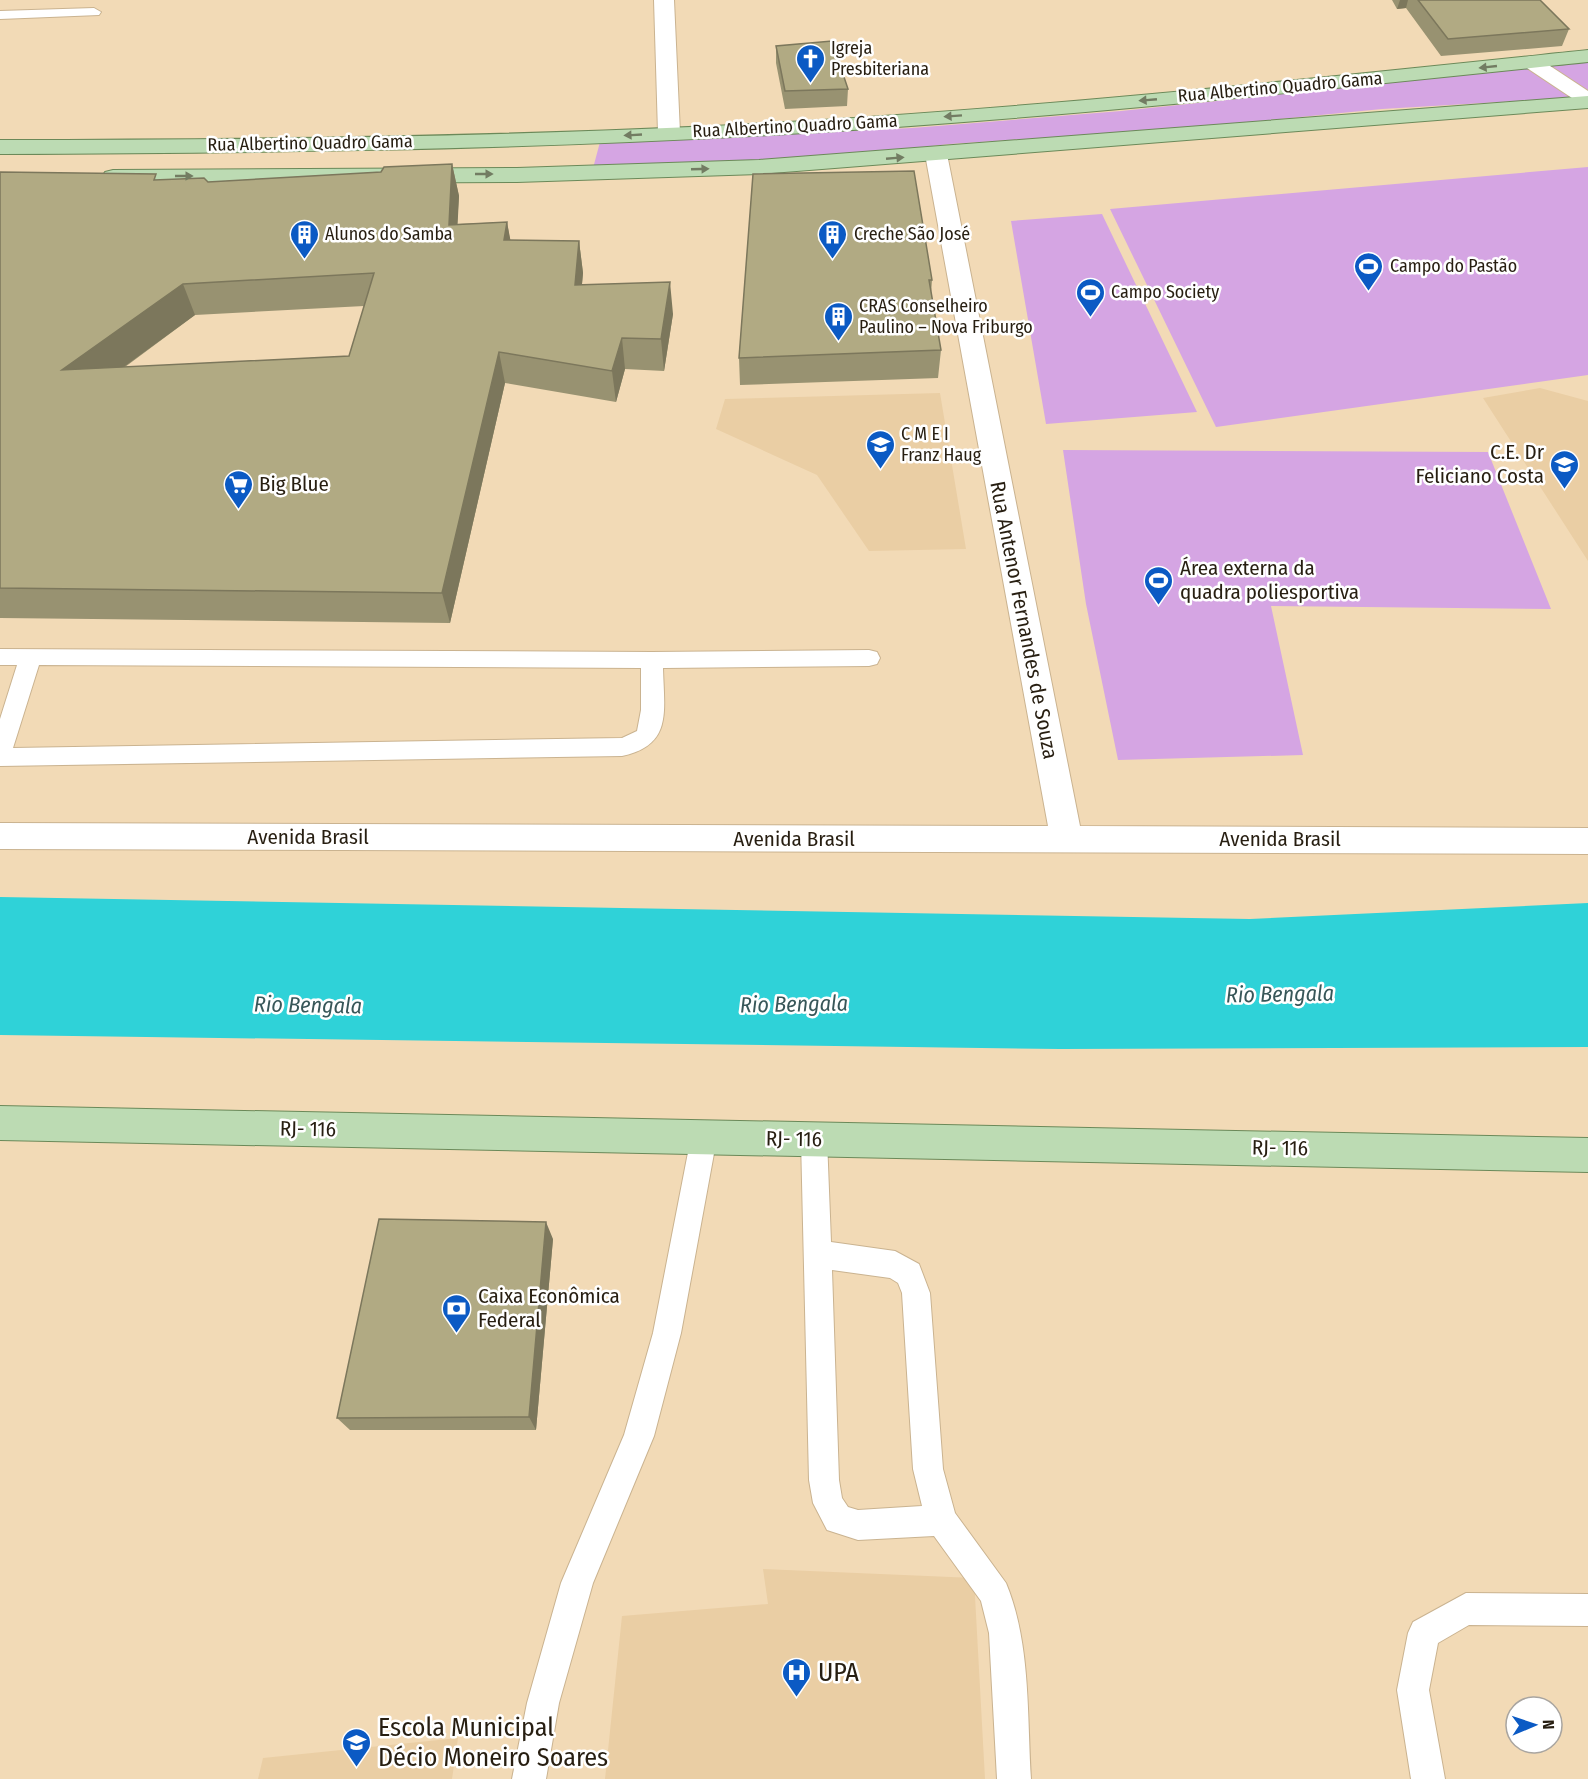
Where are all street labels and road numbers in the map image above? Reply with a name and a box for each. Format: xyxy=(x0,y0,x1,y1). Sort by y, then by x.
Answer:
street label: Rua Albertino Quadro Gama xyxy=(1177,67,1383,107)
street label: Rua Albertino Quadro Gama xyxy=(692,110,898,142)
street label: Rua Albertino Quadro Gama xyxy=(207,130,413,156)
street label: Rua Antenor Fernandes de Souza xyxy=(984,479,1064,761)
street label: Avenida Brasil xyxy=(247,824,369,850)
street label: Avenida Brasil xyxy=(733,826,855,852)
street label: Avenida Brasil xyxy=(1219,826,1341,852)
street label: RJ- 116 xyxy=(280,1116,336,1142)
street label: RJ- 116 xyxy=(766,1126,822,1152)
street label: RJ- 116 xyxy=(1252,1135,1308,1161)

